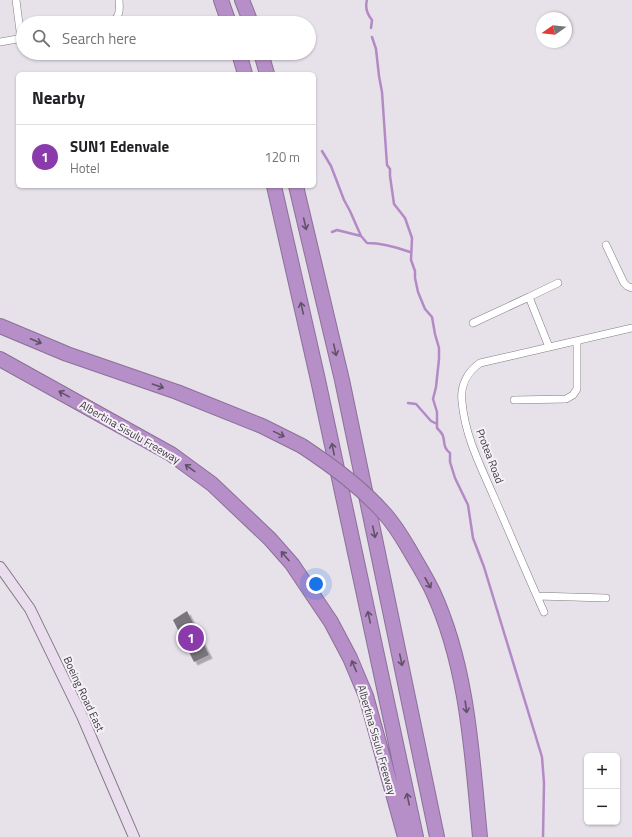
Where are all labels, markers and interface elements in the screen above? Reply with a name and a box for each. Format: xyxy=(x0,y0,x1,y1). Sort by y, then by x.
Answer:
north arrow xyxy=(536,12,572,48)
search box xyxy=(16,16,316,60)
icon: search xyxy=(30,27,52,49)
text: Search here xyxy=(62,27,136,50)
text: Nearby xyxy=(32,85,85,111)
text: SUN1 Edenvale xyxy=(70,135,169,158)
text: 1 xyxy=(41,147,49,167)
text: 120 m xyxy=(264,147,300,167)
text: Hotel xyxy=(70,158,100,178)
one-way arrow xyxy=(302,217,309,230)
one-way arrow xyxy=(298,302,305,315)
one-way arrow xyxy=(29,338,41,345)
one-way arrow xyxy=(331,344,339,357)
one-way arrow xyxy=(152,382,164,390)
one-way arrow xyxy=(58,390,70,397)
street label: Albertina Sisulu Freeway xyxy=(77,397,184,468)
street label: Protea Road xyxy=(472,426,508,486)
one-way arrow xyxy=(272,431,284,438)
one-way arrow xyxy=(329,443,337,456)
one-way arrow xyxy=(184,463,195,472)
one-way arrow xyxy=(371,525,379,538)
one-way arrow xyxy=(280,551,289,561)
your location xyxy=(306,574,326,594)
one-way arrow xyxy=(425,577,433,589)
one-way arrow xyxy=(365,611,373,624)
pin: 1 xyxy=(178,623,204,653)
one-way arrow xyxy=(397,653,405,666)
street label: Boeing Road East xyxy=(60,654,108,734)
one-way arrow xyxy=(349,660,357,672)
street label: Albertina Sisulu Freeway xyxy=(354,683,401,798)
one-way arrow xyxy=(462,700,470,713)
map controls xyxy=(584,753,620,825)
button: + xyxy=(584,753,620,789)
button: − xyxy=(584,789,620,825)
one-way arrow xyxy=(403,793,411,806)

